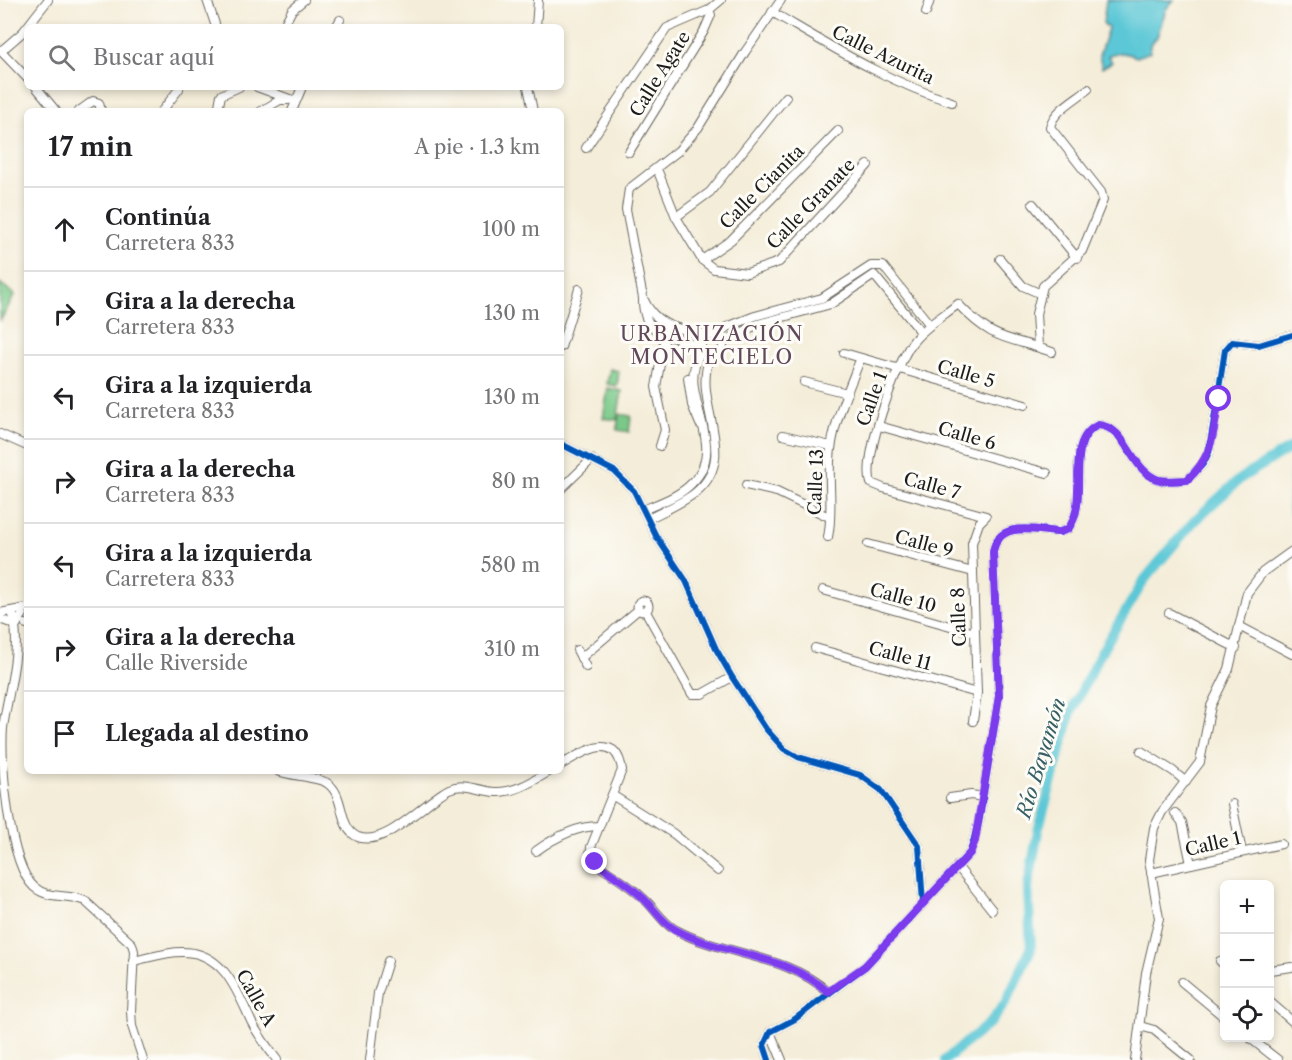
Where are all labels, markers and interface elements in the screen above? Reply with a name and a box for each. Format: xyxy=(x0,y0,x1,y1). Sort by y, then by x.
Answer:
street label: Calle Azurita xyxy=(828,21,938,89)
search box xyxy=(24,24,564,90)
street label: Calle Agate xyxy=(625,27,695,121)
icon: search xyxy=(45,41,78,74)
text: Buscar aquí xyxy=(93,44,215,71)
text: 17 min xyxy=(48,131,133,163)
text: A pie · 1.3 km xyxy=(415,135,540,159)
street label: Calle Cianita xyxy=(715,140,809,234)
street label: Calle Granate xyxy=(762,154,860,254)
text: Continúa xyxy=(105,204,211,231)
icon: ahead xyxy=(48,213,81,246)
text: 100 m xyxy=(482,217,540,241)
text: Carretera 833 xyxy=(105,231,235,255)
text: Gira a la derecha xyxy=(105,288,295,315)
icon: right xyxy=(48,297,81,330)
text: 130 m xyxy=(484,301,540,325)
text: Carretera 833 xyxy=(105,315,235,339)
district label: URBANIZACIÓN MONTECIELO xyxy=(620,321,804,369)
street label: Calle 5 xyxy=(935,355,997,393)
street label: Calle 1 xyxy=(852,368,892,429)
text: Gira a la izquierda xyxy=(105,372,312,399)
icon: left xyxy=(48,381,81,414)
text: 130 m xyxy=(484,385,540,409)
route start xyxy=(1205,385,1231,411)
text: Carretera 833 xyxy=(105,399,235,423)
street label: Calle 6 xyxy=(935,417,999,455)
street label: Calle 13 xyxy=(804,448,828,516)
text: Gira a la derecha xyxy=(105,456,295,483)
icon: right xyxy=(48,465,81,498)
street label: Calle 7 xyxy=(901,468,963,504)
text: 80 m xyxy=(492,469,540,493)
text: Carretera 833 xyxy=(105,483,235,507)
street label: Calle 9 xyxy=(892,526,956,562)
text: Gira a la izquierda xyxy=(105,540,312,567)
icon: left xyxy=(48,549,81,582)
text: 580 m xyxy=(481,553,540,577)
text: Carretera 833 xyxy=(105,567,235,591)
street label: Calle 10 xyxy=(867,579,939,617)
street label: Calle 8 xyxy=(947,587,971,647)
text: Gira a la derecha xyxy=(105,624,295,651)
icon: right xyxy=(48,633,81,666)
text: 310 m xyxy=(484,637,540,661)
street label: Calle 11 xyxy=(866,637,934,675)
text: Calle Riverside xyxy=(105,651,248,675)
water label: Río Bayamón xyxy=(1011,695,1071,823)
icon: arrive xyxy=(48,717,81,750)
text: Llegada al destino xyxy=(105,720,309,747)
street label: Calle 1 xyxy=(1183,827,1243,861)
route end xyxy=(581,848,607,874)
map controls xyxy=(1220,880,1274,1042)
button: + xyxy=(1220,880,1274,934)
button: − xyxy=(1220,934,1274,988)
street label: Calle A xyxy=(231,966,281,1031)
button: locate xyxy=(1220,988,1274,1042)

